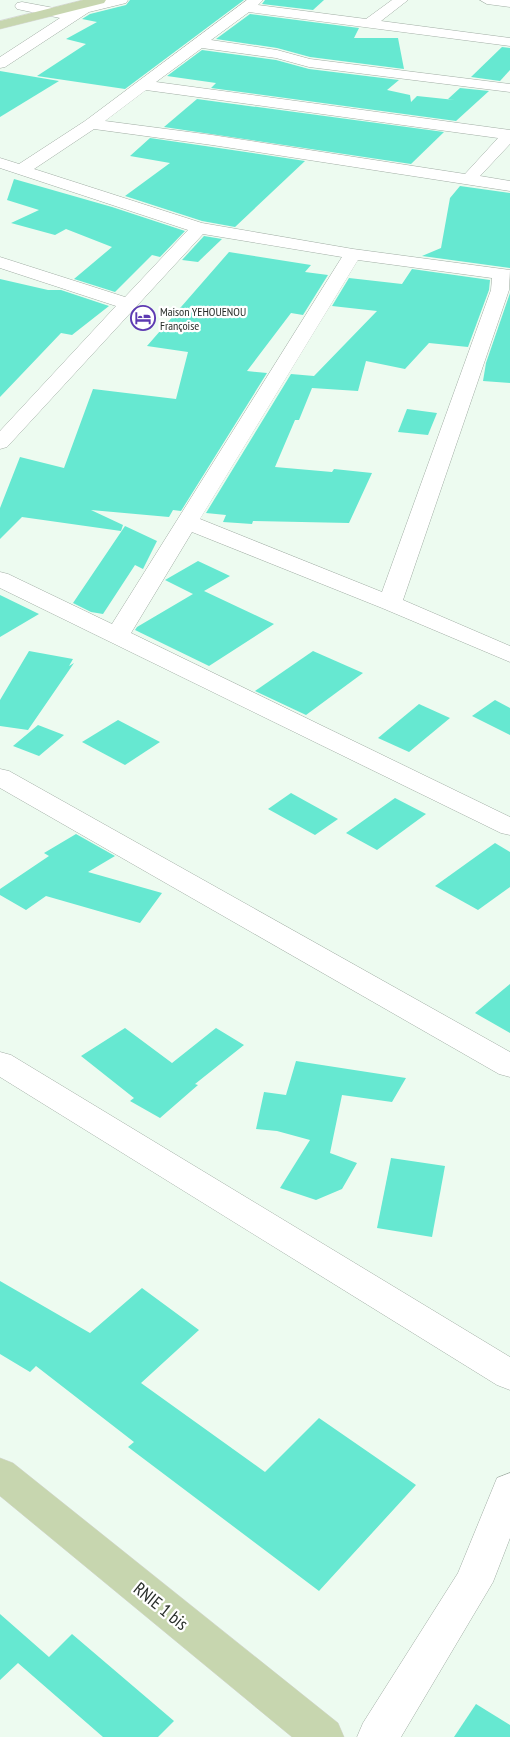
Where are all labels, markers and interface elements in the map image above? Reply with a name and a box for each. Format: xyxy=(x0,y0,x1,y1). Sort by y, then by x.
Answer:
place label: Maison YEHOUENOU Françoise xyxy=(160,304,246,333)
hotel icon: Maison YEHOUENOU Françoise xyxy=(130,305,156,331)
street label: RNIE 1 bis xyxy=(129,1577,193,1635)

